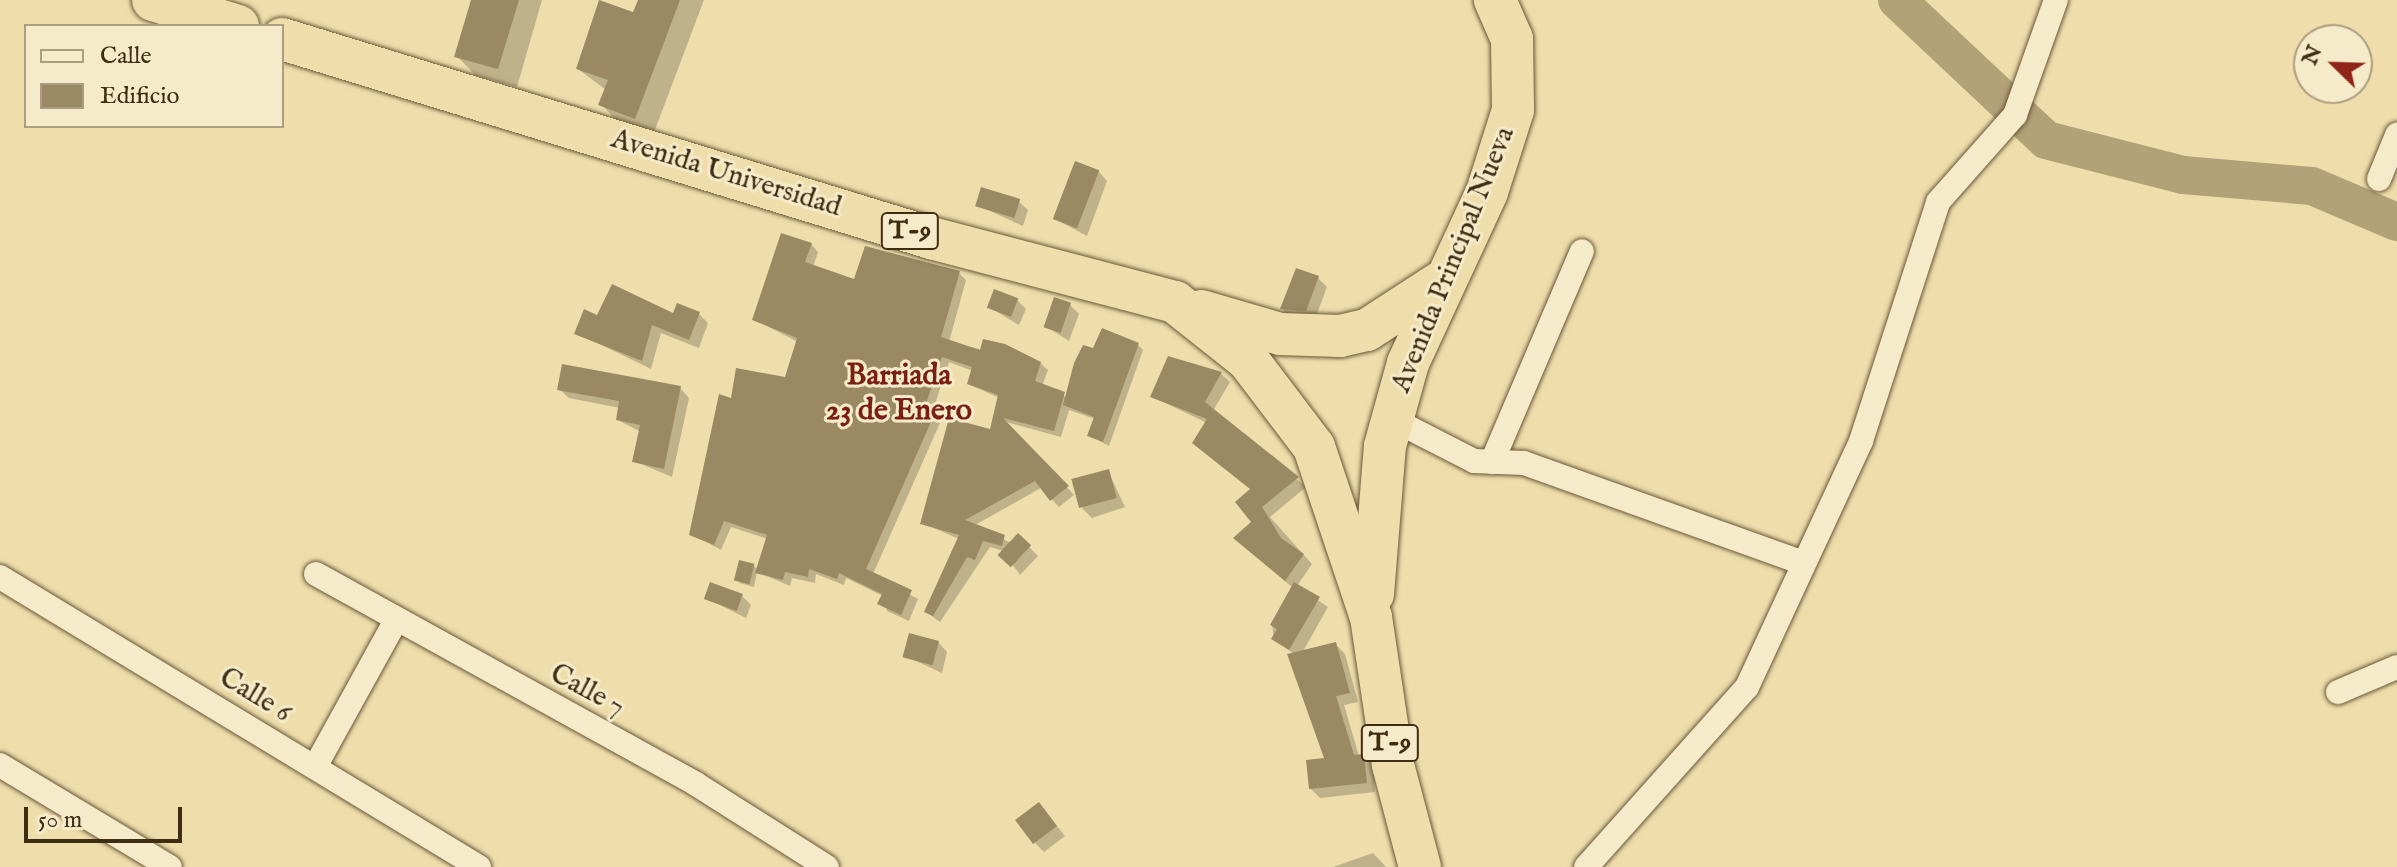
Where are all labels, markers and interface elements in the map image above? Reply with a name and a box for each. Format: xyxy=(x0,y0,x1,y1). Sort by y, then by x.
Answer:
legend xyxy=(24,24,284,128)
north arrow xyxy=(2293,24,2373,104)
text: Calle xyxy=(100,41,152,72)
text: N xyxy=(2296,41,2329,70)
text: Edificio xyxy=(100,81,179,112)
street label: Avenida Principal Nueva xyxy=(1385,122,1523,398)
street label: Avenida Universidad xyxy=(607,123,845,225)
road number: T-9 xyxy=(880,209,940,253)
district label: Barriada 23 de Enero xyxy=(826,358,972,428)
street label: Calle 7 xyxy=(544,658,630,724)
street label: Calle 6 xyxy=(213,661,297,731)
road number: T-9 xyxy=(1360,721,1420,765)
scale bar xyxy=(28,791,186,841)
text: 50 m xyxy=(38,805,82,836)

